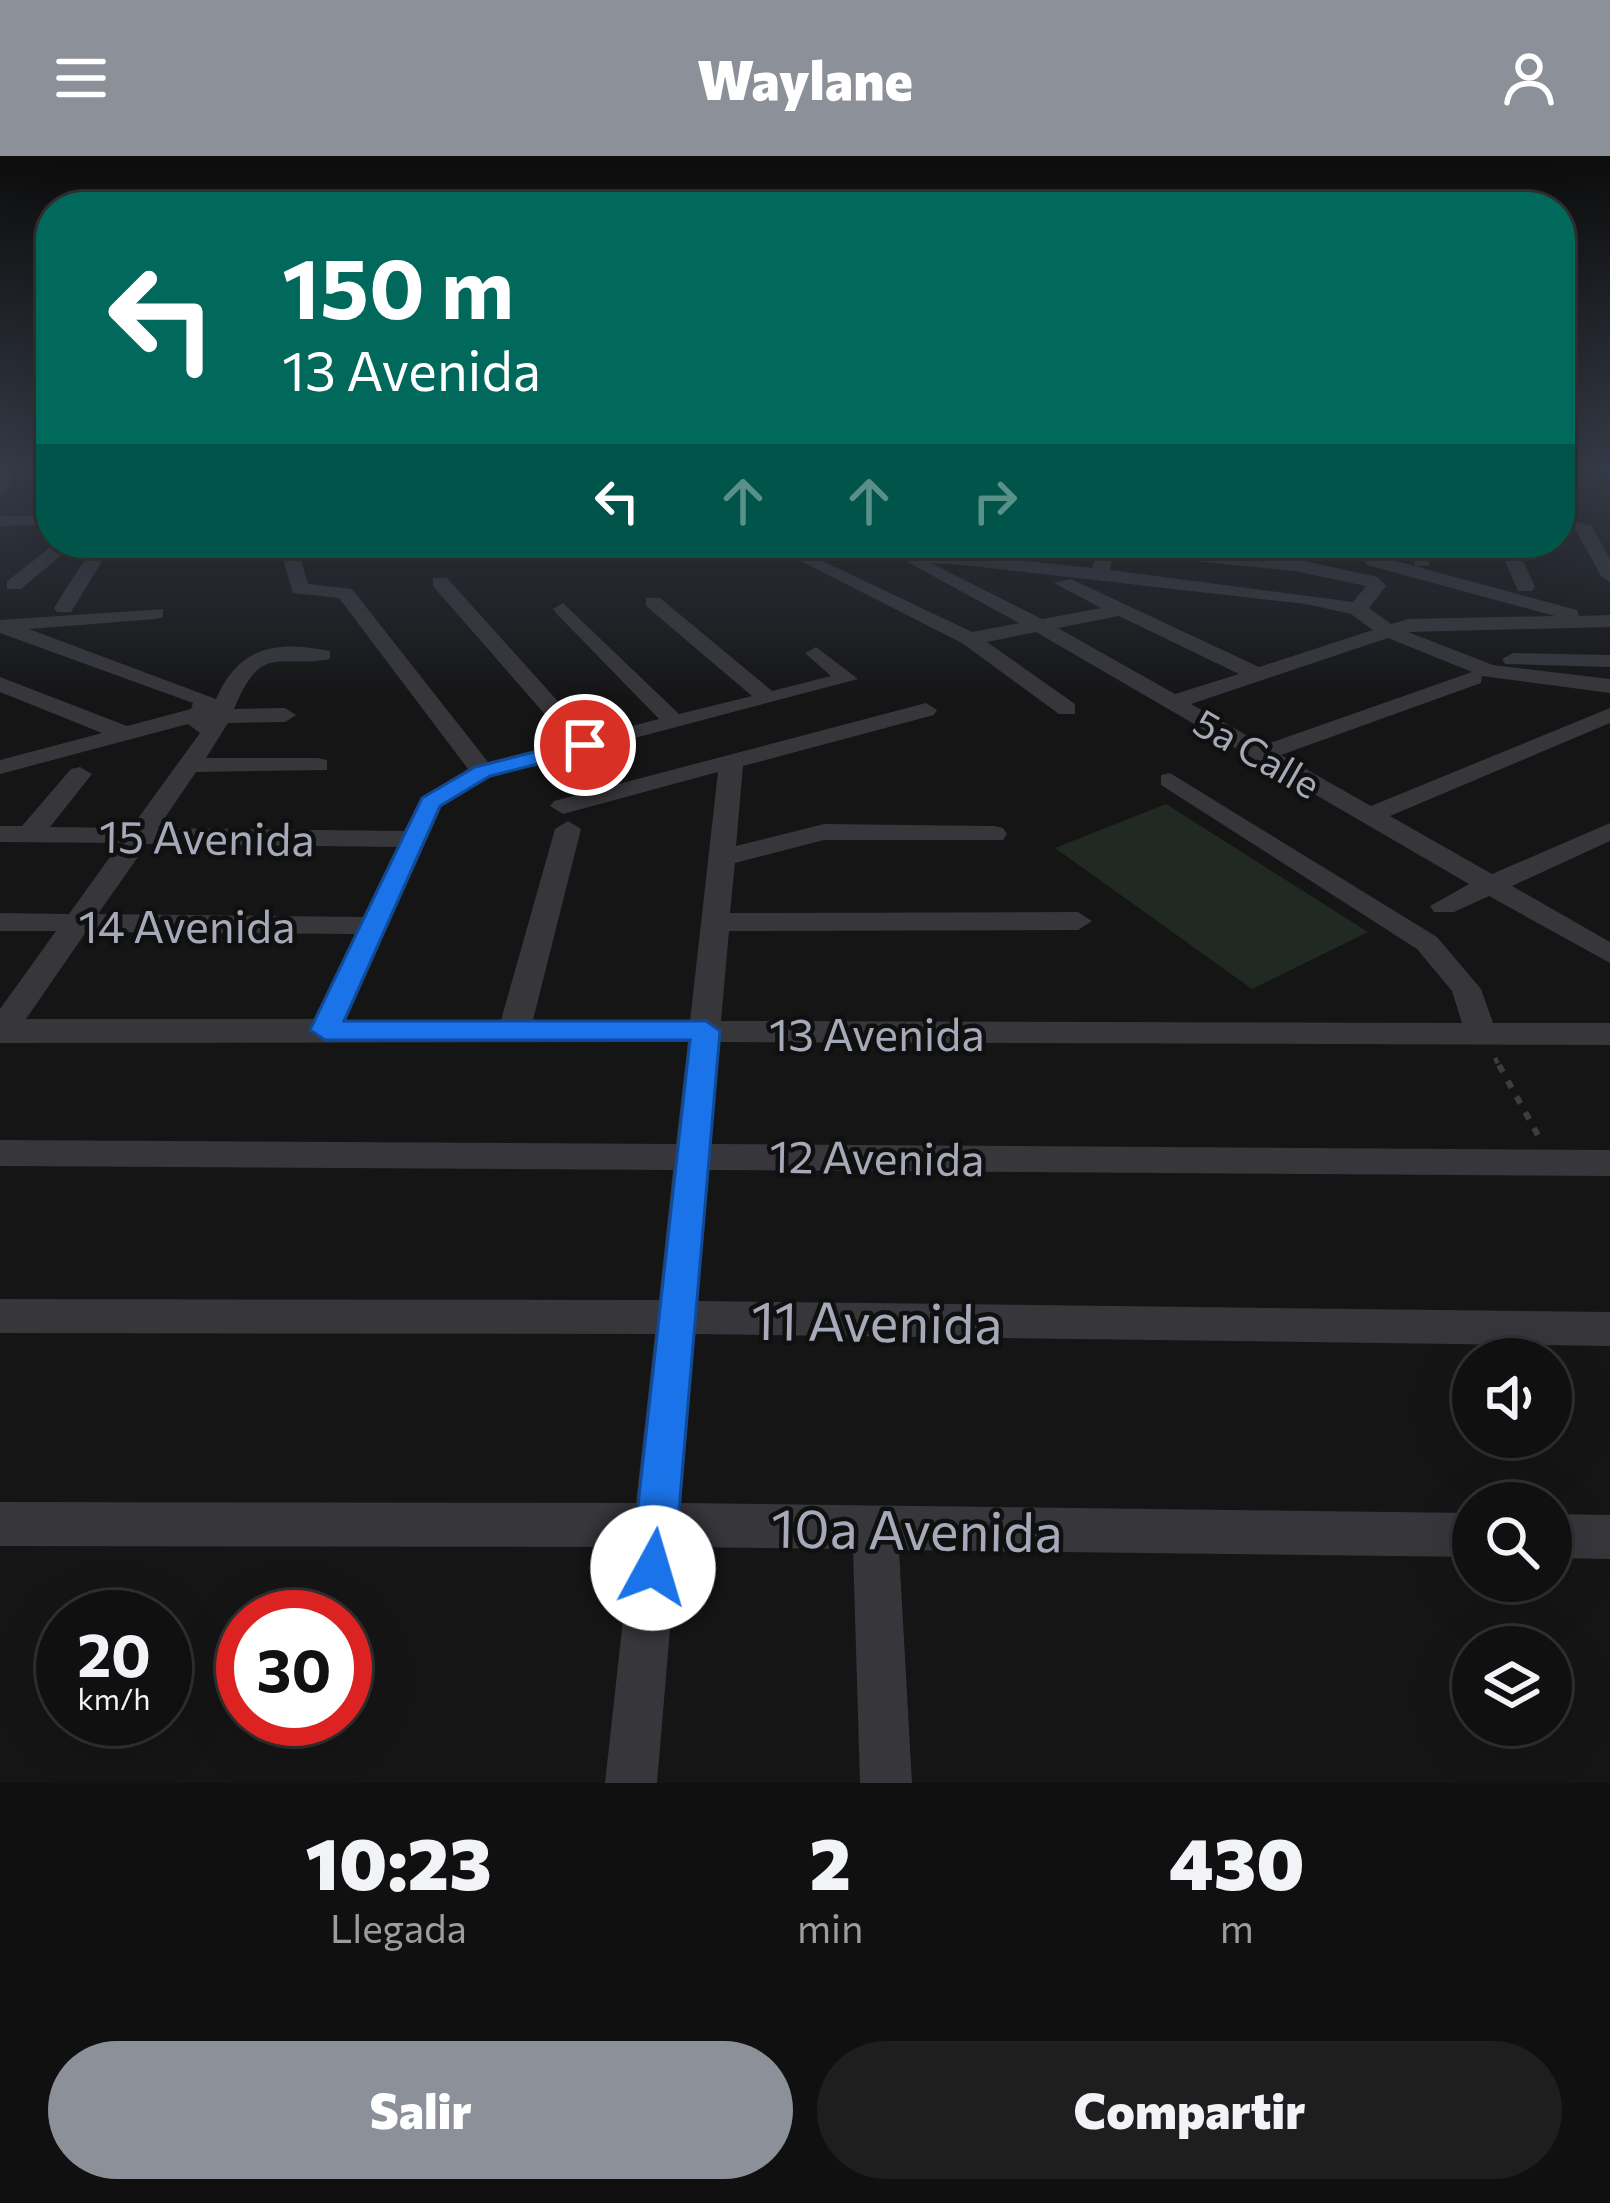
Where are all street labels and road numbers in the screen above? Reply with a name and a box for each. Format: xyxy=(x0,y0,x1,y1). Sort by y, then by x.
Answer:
street label: 5a Calle xyxy=(1186,697,1330,807)
street label: 15 Avenida xyxy=(99,807,315,865)
street label: 14 Avenida xyxy=(78,897,296,952)
street label: 13 Avenida xyxy=(769,1005,985,1060)
street label: 12 Avenida xyxy=(769,1127,985,1185)
street label: 11 Avenida xyxy=(751,1285,1003,1355)
street label: 10a Avenida xyxy=(771,1492,1063,1564)

